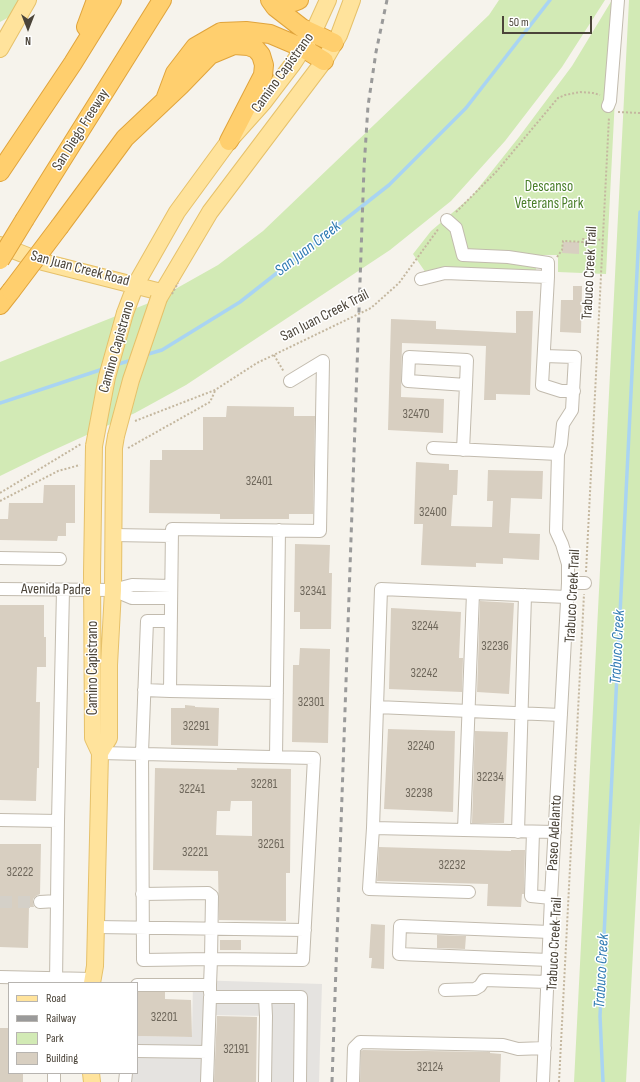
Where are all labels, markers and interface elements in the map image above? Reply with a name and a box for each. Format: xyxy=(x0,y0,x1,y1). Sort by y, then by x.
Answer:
north arrow xyxy=(8,8,48,48)
scale bar xyxy=(504,8,594,34)
text: 50 m xyxy=(509,15,529,30)
street label: Camino Capistrano xyxy=(248,29,318,117)
text: N xyxy=(25,34,31,47)
street label: San Diego Freeway xyxy=(49,86,113,174)
park label: Descanso Veterans Park xyxy=(515,178,583,213)
water label: San Juan Creek xyxy=(271,217,345,281)
street label: Trabuco Creek Trail xyxy=(579,226,601,320)
street label: San Juan Creek Road xyxy=(29,247,131,291)
street label: San Juan Creek Trail xyxy=(278,286,372,346)
street label: Camino Capistrano xyxy=(95,299,139,395)
house number: 32470 xyxy=(402,407,430,423)
house number: 32401 xyxy=(246,474,272,490)
house number: 32400 xyxy=(419,505,447,521)
street label: Trabuco Creek Trail xyxy=(562,549,584,643)
street label: Avenida Padre xyxy=(21,580,91,600)
house number: 32341 xyxy=(300,584,326,600)
water label: Trabuco Creek xyxy=(606,609,630,685)
house number: 32244 xyxy=(411,619,439,635)
street label: Camino Capistrano xyxy=(84,621,102,715)
house number: 32236 xyxy=(481,639,509,655)
house number: 32242 xyxy=(411,666,437,682)
house number: 32301 xyxy=(298,695,324,711)
house number: 32291 xyxy=(183,719,209,735)
house number: 32240 xyxy=(407,739,435,755)
house number: 32234 xyxy=(476,770,504,786)
house number: 32281 xyxy=(251,777,277,793)
house number: 32241 xyxy=(179,782,205,798)
house number: 32238 xyxy=(405,786,433,802)
street label: Paseo Adelanto xyxy=(544,794,566,872)
house number: 32261 xyxy=(258,837,284,853)
house number: 32221 xyxy=(182,845,208,861)
house number: 32232 xyxy=(438,858,466,874)
house number: 32222 xyxy=(7,865,33,881)
street label: Trabuco Creek Trail xyxy=(544,897,566,991)
water label: Trabuco Creek xyxy=(590,933,614,1009)
legend xyxy=(8,982,138,1074)
text: Road xyxy=(46,991,66,1006)
house number: 32201 xyxy=(151,1010,177,1026)
text: Railway xyxy=(46,1011,76,1026)
text: Park xyxy=(46,1031,64,1046)
house number: 32191 xyxy=(223,1042,249,1058)
text: Building xyxy=(46,1051,78,1066)
house number: 32124 xyxy=(417,1060,443,1076)

